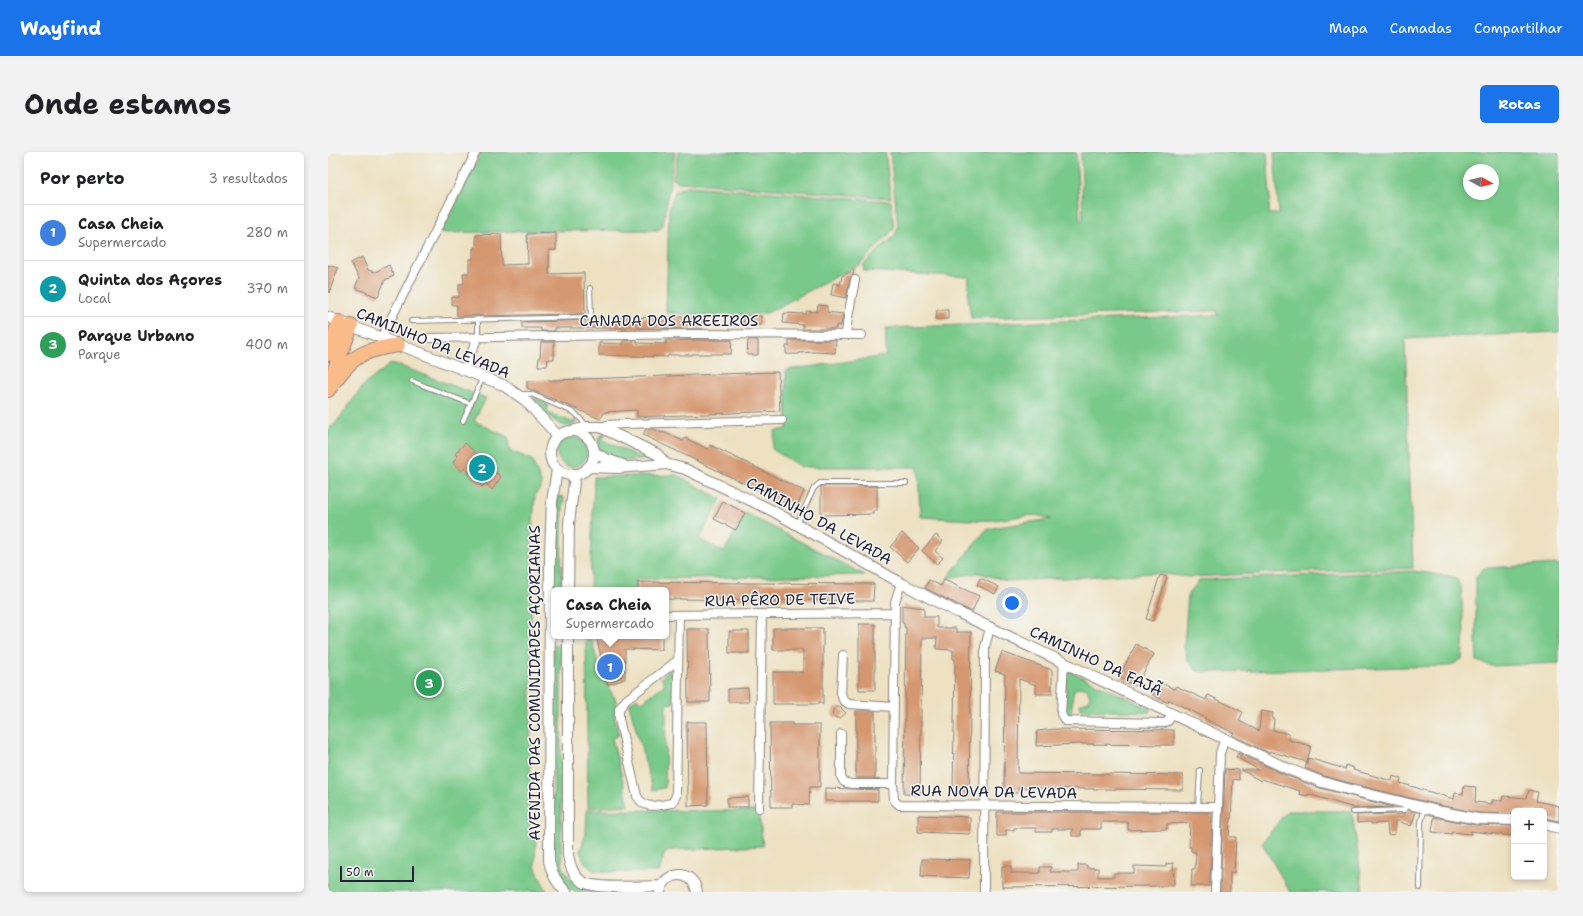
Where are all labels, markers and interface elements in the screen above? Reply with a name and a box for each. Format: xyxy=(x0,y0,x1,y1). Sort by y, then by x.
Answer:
text: Wayfind xyxy=(20,16,101,41)
text: Mapa xyxy=(1329,19,1368,37)
text: Camadas xyxy=(1390,19,1452,37)
text: Compartilhar xyxy=(1474,19,1563,37)
text: Onde estamos xyxy=(24,85,231,123)
button: Rotas xyxy=(1480,85,1559,123)
north arrow xyxy=(1463,164,1499,200)
text: Por perto xyxy=(40,167,125,189)
text: 3 resultados xyxy=(209,170,288,187)
text: Casa Cheia xyxy=(78,214,163,234)
text: 1 xyxy=(50,224,56,241)
text: 280 m xyxy=(246,224,288,241)
text: Supermercado xyxy=(78,234,166,251)
text: Quinta dos Açores xyxy=(78,270,222,290)
text: 2 xyxy=(48,280,58,297)
text: 370 m xyxy=(246,280,288,297)
text: Local xyxy=(78,290,111,307)
street label: CAMINHO DA LEVADA xyxy=(353,303,513,383)
street label: CANADA DOS AREEIROS xyxy=(580,311,758,331)
text: Parque Urbano xyxy=(78,326,194,346)
text: 3 xyxy=(48,336,58,353)
text: 400 m xyxy=(245,336,288,353)
text: Parque xyxy=(78,346,121,363)
pin: 2 xyxy=(469,453,495,483)
street label: CAMINHO DA LEVADA xyxy=(743,473,895,569)
street label: AVENIDA DAS COMUNIDADES AÇORIANAS xyxy=(525,525,545,841)
popup xyxy=(551,587,669,639)
street label: RUA PÊRO DE TEIVE xyxy=(704,588,856,611)
your location xyxy=(1002,593,1022,613)
text: Casa Cheia xyxy=(566,595,651,615)
text: Supermercado xyxy=(566,615,654,632)
street label: CAMINHO DA FAJÃ xyxy=(1026,620,1166,701)
pin: 1 xyxy=(597,652,623,682)
pin: 3 xyxy=(416,668,442,698)
street label: RUA NOVA DA LEVADA xyxy=(910,781,1078,803)
map controls xyxy=(1511,808,1547,880)
button: + xyxy=(1511,808,1547,844)
button: − xyxy=(1511,844,1547,880)
scale bar xyxy=(340,864,414,883)
text: 50 m xyxy=(346,865,374,880)

